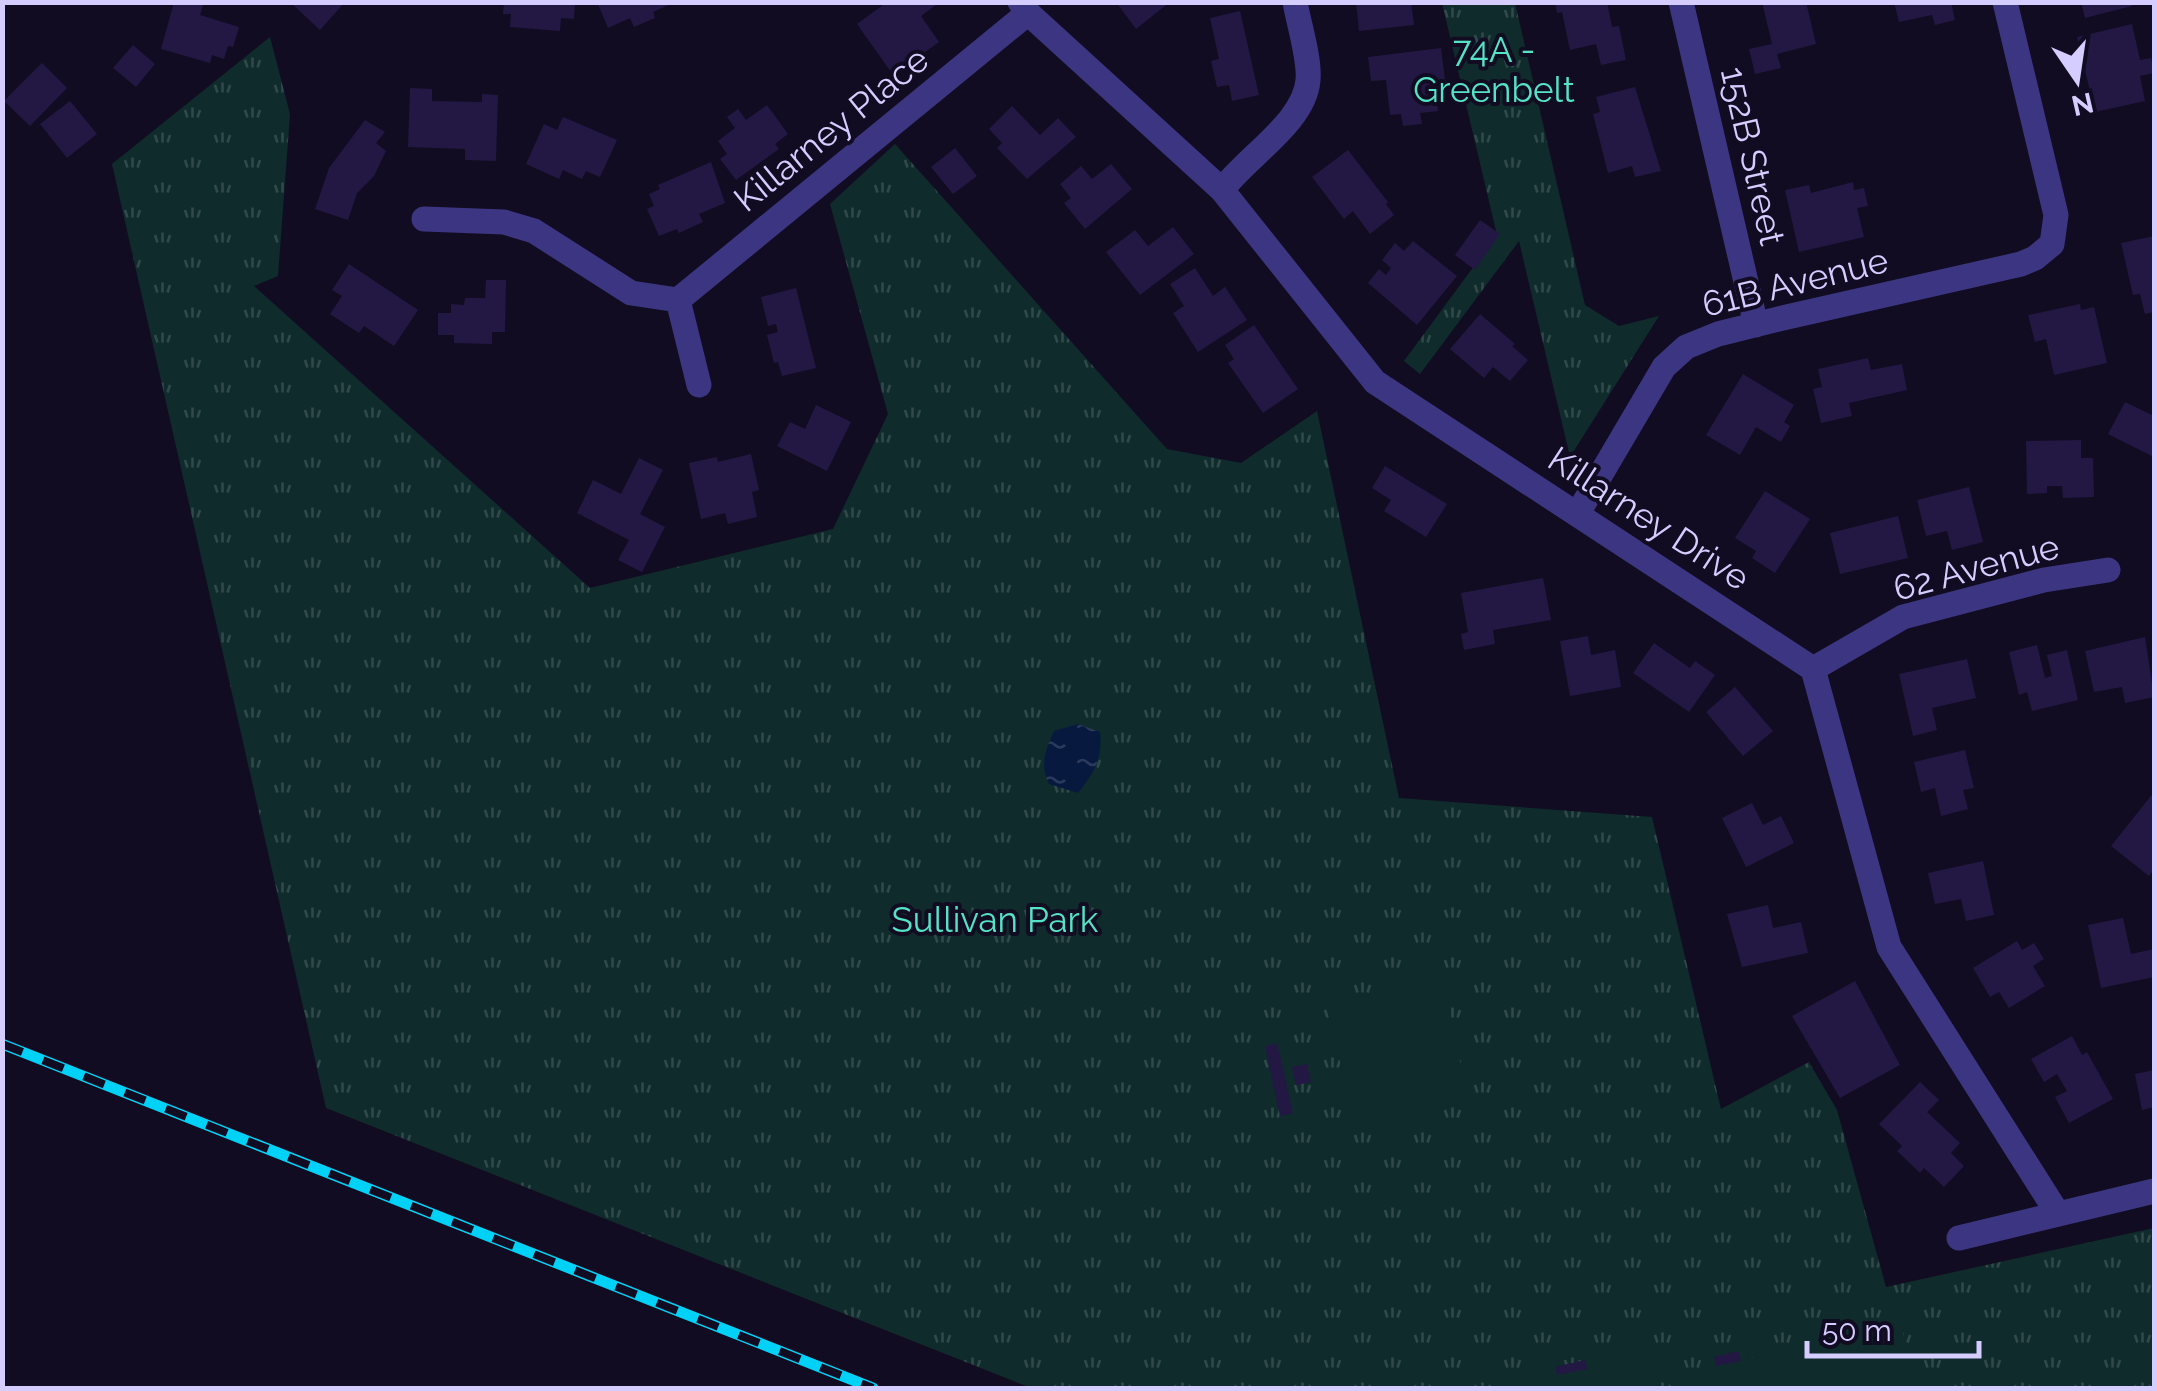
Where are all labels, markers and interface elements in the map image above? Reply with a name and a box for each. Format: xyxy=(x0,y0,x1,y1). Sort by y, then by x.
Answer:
park label: 74A - Greenbelt xyxy=(1413,29,1575,110)
north arrow xyxy=(2027,30,2127,130)
street label: Killarney Place xyxy=(726,38,936,220)
street label: 152B Street xyxy=(1713,63,1793,249)
text: N xyxy=(2068,85,2097,122)
street label: 61B Avenue xyxy=(1698,239,1892,325)
street label: Killarney Drive xyxy=(1541,438,1757,598)
street label: 62 Avenue xyxy=(1889,525,2063,609)
park label: Sullivan Park xyxy=(892,899,1099,940)
scale bar xyxy=(1807,1296,1980,1358)
text: 50 m xyxy=(1822,1313,1892,1348)

